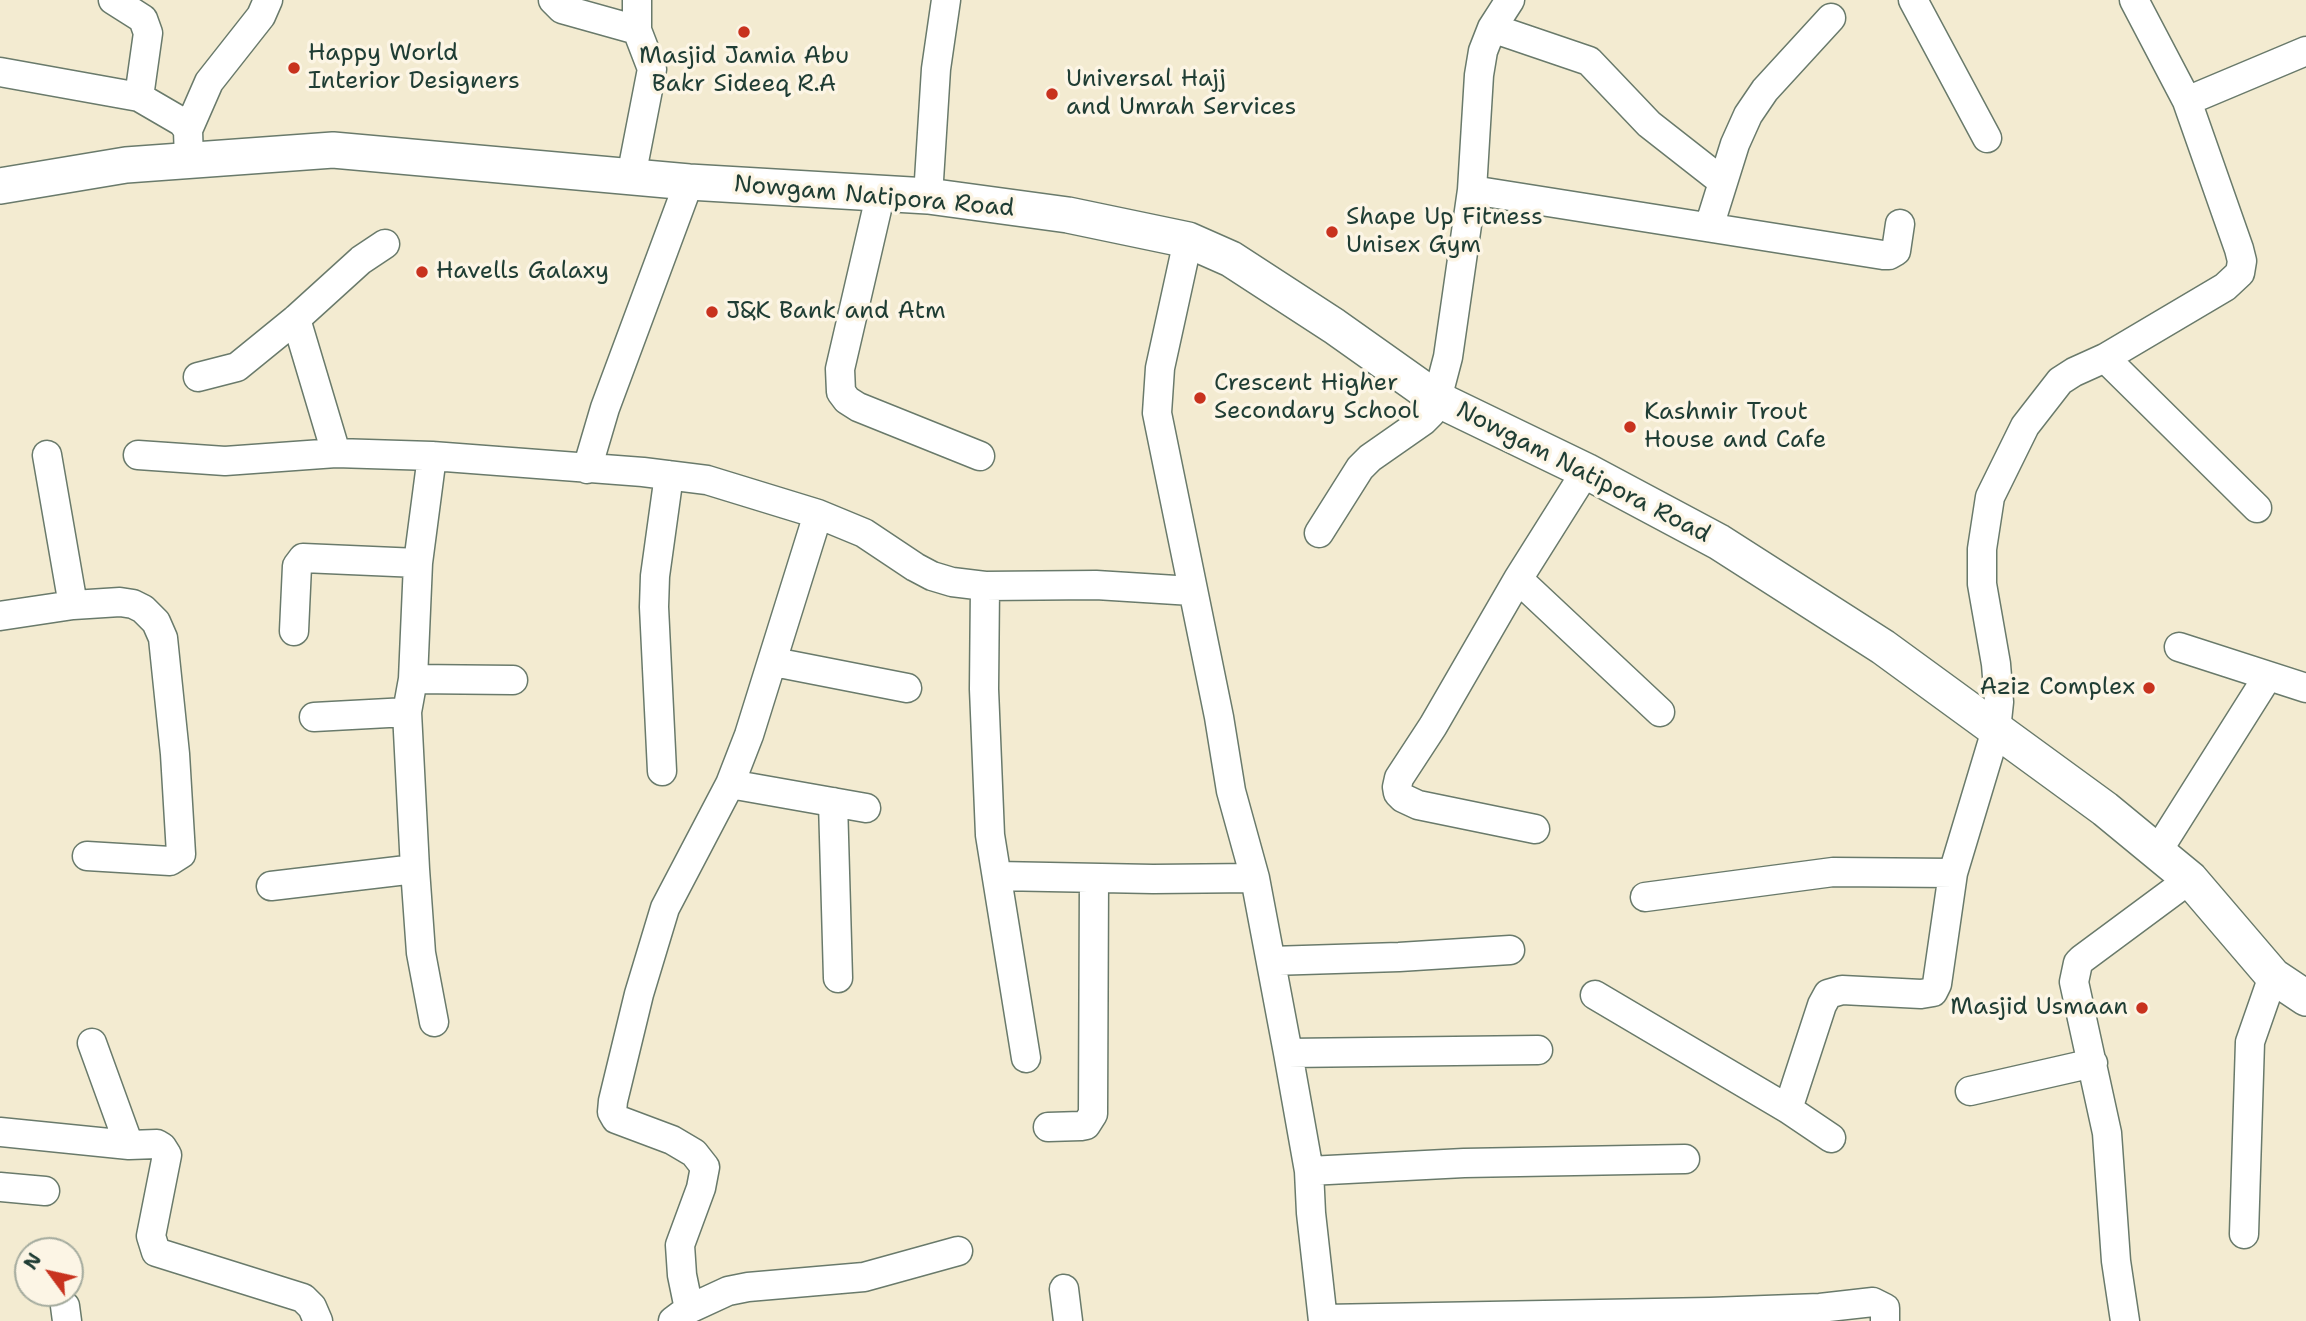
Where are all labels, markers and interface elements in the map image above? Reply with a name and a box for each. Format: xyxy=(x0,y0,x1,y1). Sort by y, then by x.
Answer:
marker: Masjid Jamia Abu Bakr Sideeq R.A xyxy=(736,24,752,40)
place label: Happy World Interior Designers xyxy=(308,40,520,96)
place label: Masjid Jamia Abu Bakr Sideeq R.A xyxy=(639,43,849,99)
marker: Happy World Interior Designers xyxy=(286,60,302,76)
place label: Universal Hajj and Umrah Services xyxy=(1066,66,1296,122)
marker: Universal Hajj and Umrah Services xyxy=(1044,86,1060,102)
street label: Nowgam Natipora Road xyxy=(732,170,1016,224)
place label: Shape Up Fitness Unisex Gym xyxy=(1346,204,1543,260)
marker: Shape Up Fitness Unisex Gym xyxy=(1324,224,1340,240)
place label: Havells Galaxy xyxy=(436,258,609,286)
marker: Havells Galaxy xyxy=(414,264,430,280)
place label: J&K Bank and Atm xyxy=(726,298,946,326)
marker: J&K Bank and Atm xyxy=(704,304,720,320)
place label: Crescent Higher Secondary School xyxy=(1214,370,1419,426)
marker: Crescent Higher Secondary School xyxy=(1192,390,1208,406)
street label: Nowgam Natipora Road xyxy=(1451,396,1715,550)
place label: Kashmir Trout House and Cafe xyxy=(1644,399,1826,455)
marker: Kashmir Trout House and Cafe xyxy=(1622,419,1638,435)
place label: Aziz Complex xyxy=(1980,674,2135,702)
marker: Aziz Complex xyxy=(2141,680,2157,696)
place label: Masjid Usmaan xyxy=(1950,994,2128,1022)
marker: Masjid Usmaan xyxy=(2134,1000,2150,1016)
north arrow xyxy=(14,1237,84,1307)
text: N xyxy=(18,1248,47,1275)

